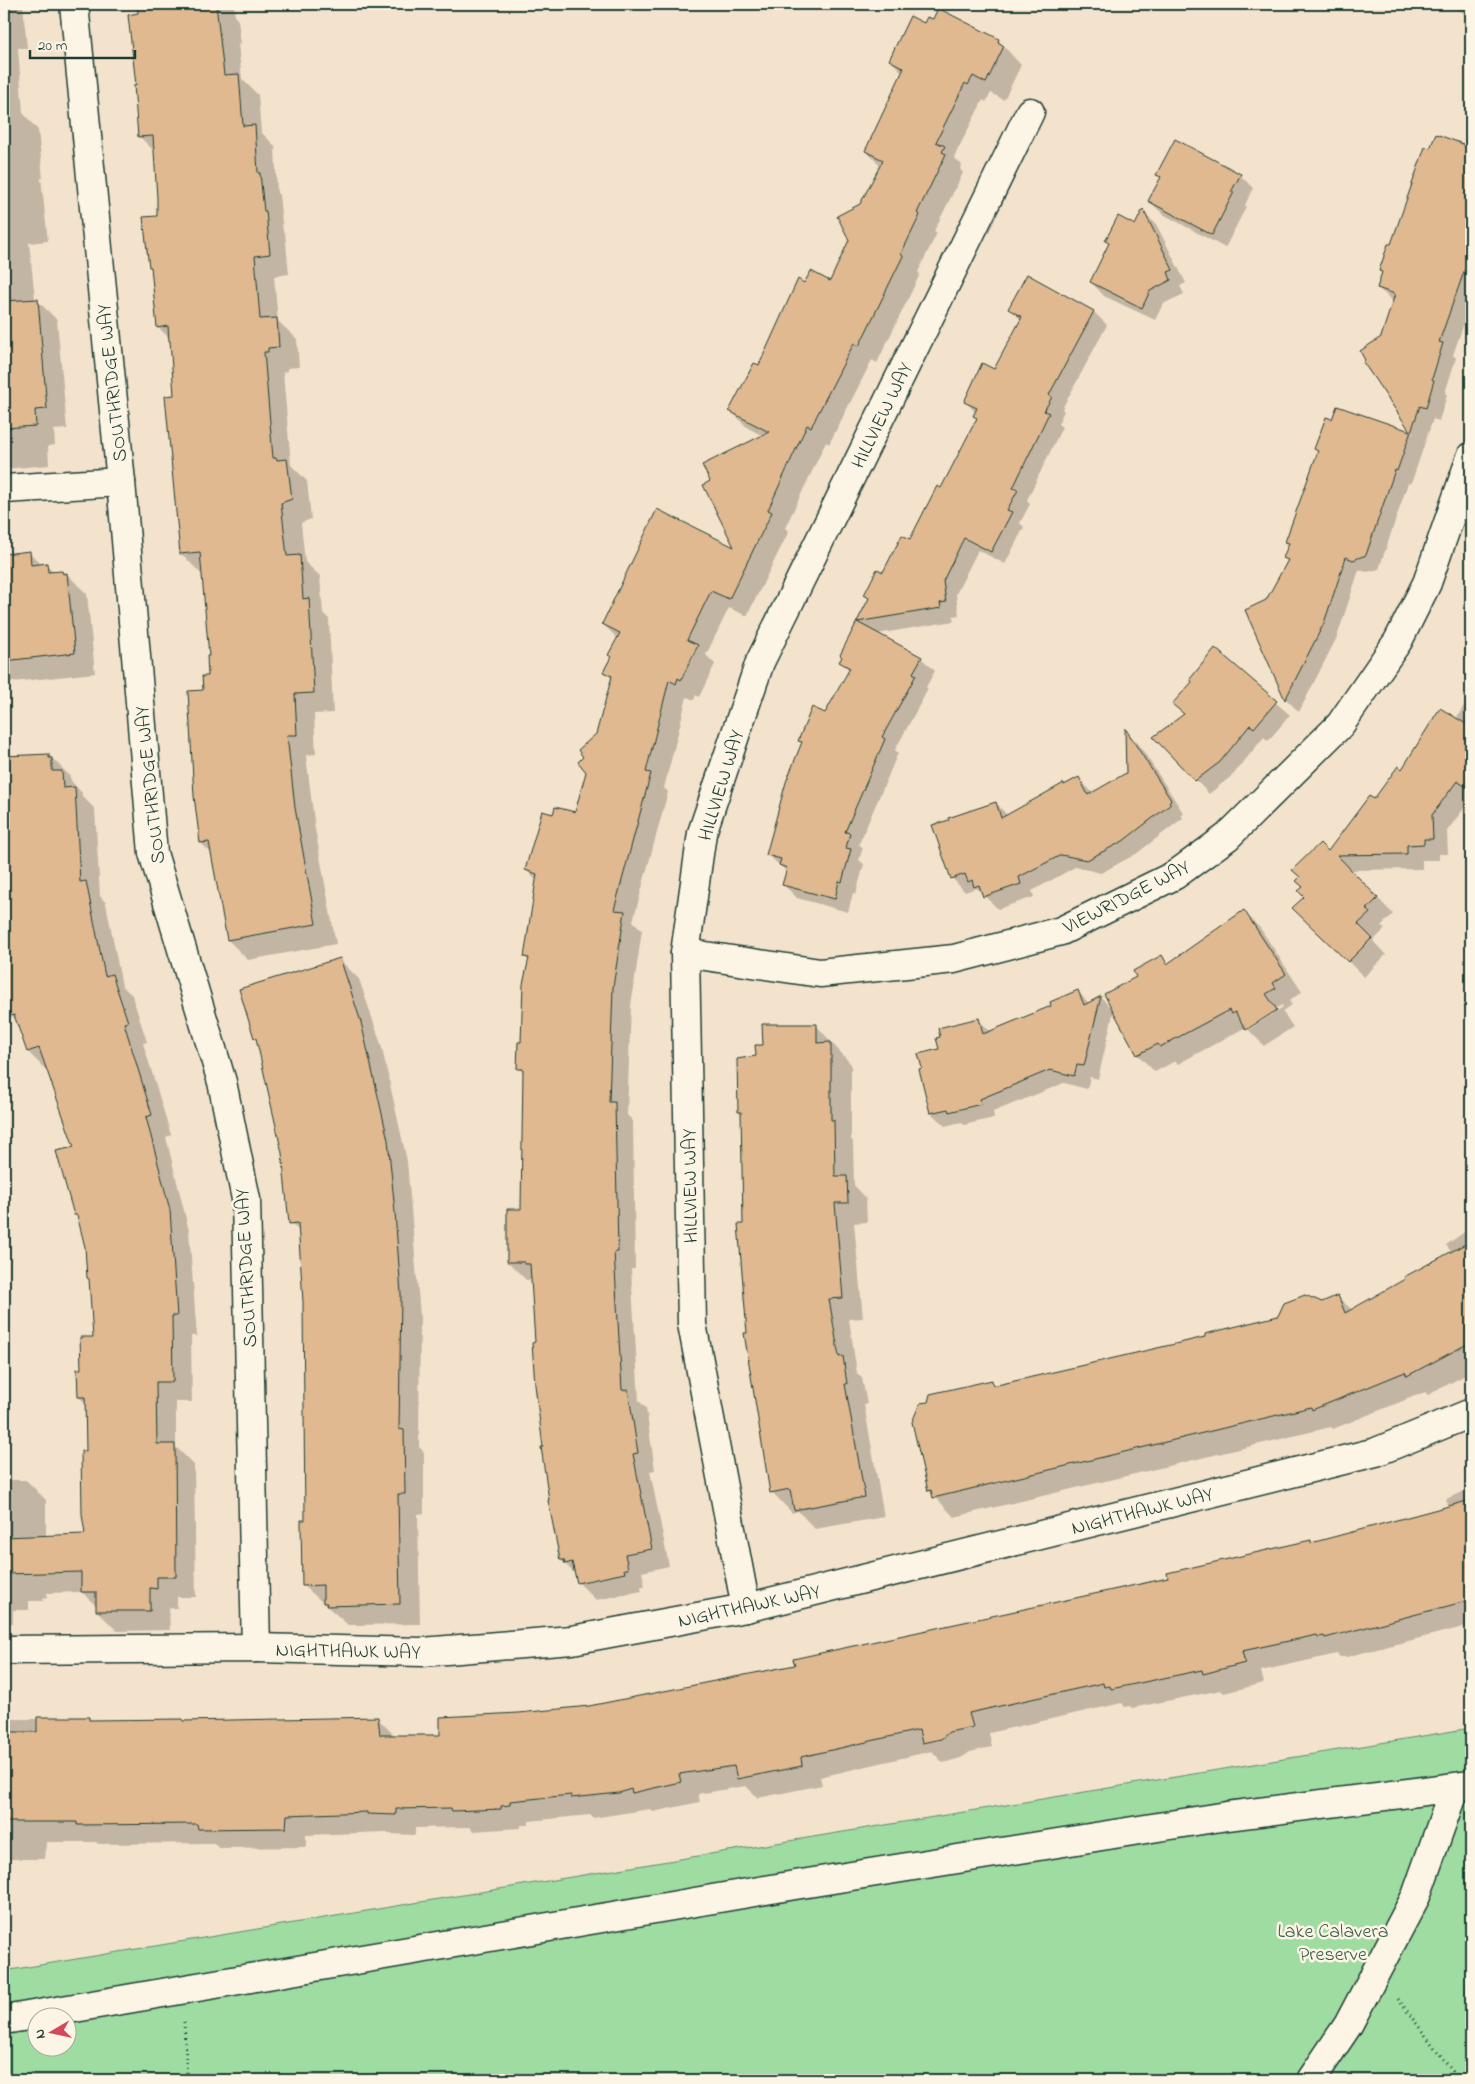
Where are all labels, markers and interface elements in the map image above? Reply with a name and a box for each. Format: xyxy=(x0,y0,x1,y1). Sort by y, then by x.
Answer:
scale bar xyxy=(30,28,135,60)
text: 20 m xyxy=(38,35,68,57)
street label: SOUTHRIDGE WAY xyxy=(91,302,136,463)
street label: HILLVIEW WAY xyxy=(845,358,921,474)
street label: SOUTHRIDGE WAY xyxy=(129,704,174,865)
street label: HILLVIEW WAY xyxy=(692,727,753,845)
street label: VIEWRIDGE WAY xyxy=(1058,854,1196,943)
street label: HILLVIEW WAY xyxy=(676,1128,707,1244)
street label: SOUTHRIDGE WAY xyxy=(229,1188,266,1348)
street label: NIGHTHAWK WAY xyxy=(1069,1481,1216,1544)
street label: NIGHTHAWK WAY xyxy=(676,1578,823,1637)
street label: NIGHTHAWK WAY xyxy=(275,1637,421,1668)
park label: Lake Calavera Preserve xyxy=(1277,1918,1389,1970)
north arrow xyxy=(28,2006,78,2056)
text: N xyxy=(30,2027,52,2040)

